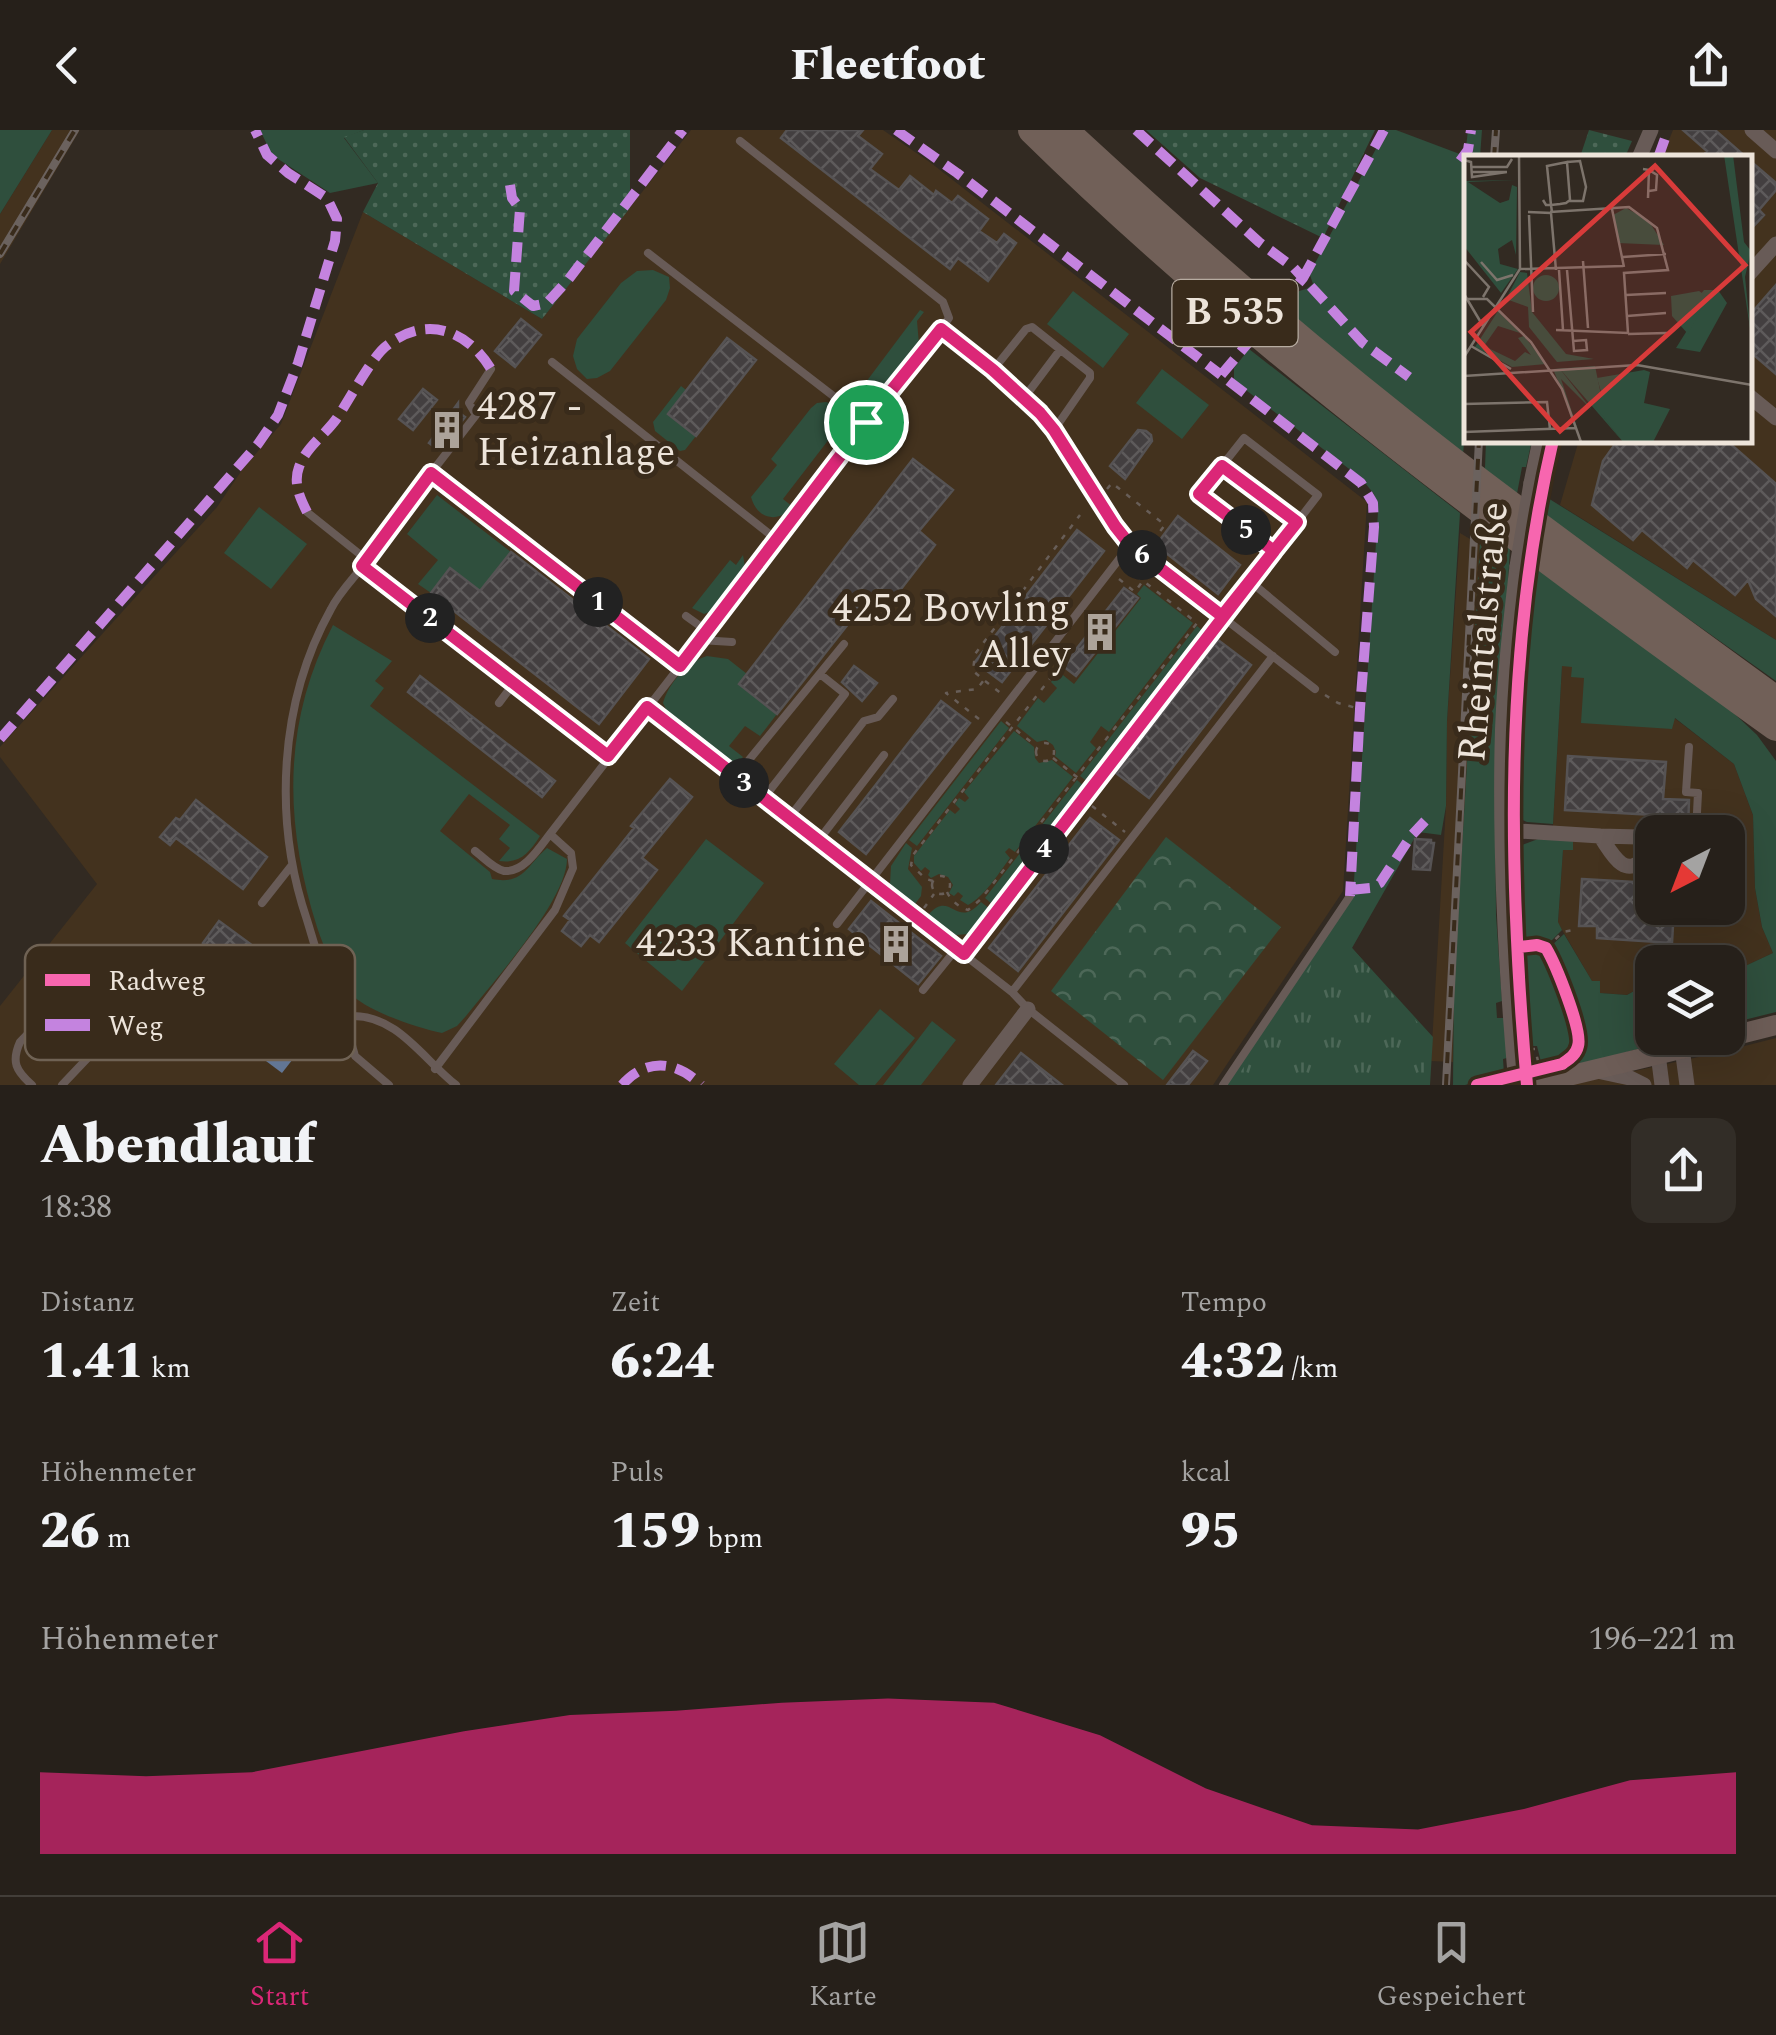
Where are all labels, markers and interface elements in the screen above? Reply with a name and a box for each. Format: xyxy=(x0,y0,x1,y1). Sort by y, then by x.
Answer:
text: Fleetfoot xyxy=(791,31,985,100)
icon: back xyxy=(40,38,95,93)
icon: share xyxy=(1681,38,1736,93)
inset map xyxy=(1464,155,1751,442)
road number: B 535 xyxy=(1172,280,1298,346)
place label: 4287 - Heizanlage xyxy=(477,377,675,484)
pin xyxy=(824,380,909,465)
icon: arrive xyxy=(839,395,894,450)
building icon: 4287 - Heizanlage xyxy=(426,409,468,451)
street label: Rheintalstraße xyxy=(1442,499,1526,765)
pin: 5 xyxy=(1221,505,1271,555)
text: 5 xyxy=(1238,508,1254,551)
pin: 6 xyxy=(1117,530,1167,580)
text: 6 xyxy=(1134,533,1150,576)
pin: 1 xyxy=(573,577,623,627)
place label: 4252 Bowling Alley xyxy=(832,579,1072,686)
text: 1 xyxy=(590,580,606,623)
pin: 2 xyxy=(405,593,455,643)
text: 2 xyxy=(422,596,438,639)
building icon: 4252 Bowling Alley xyxy=(1079,611,1121,653)
pin: 3 xyxy=(719,758,769,808)
text: 3 xyxy=(736,761,752,804)
north arrow xyxy=(1635,815,1745,925)
map controls xyxy=(1635,815,1745,1055)
pin: 4 xyxy=(1019,824,1069,874)
text: 4 xyxy=(1036,827,1052,870)
place label: 4233 Kantine xyxy=(636,914,866,975)
building icon: 4233 Kantine xyxy=(875,923,917,965)
legend xyxy=(25,945,355,1060)
button: layers xyxy=(1635,945,1745,1055)
text: Radweg xyxy=(108,960,206,1003)
text: Weg xyxy=(108,1005,164,1048)
text: Abendlauf xyxy=(40,1104,315,1187)
button: share xyxy=(1631,1118,1736,1223)
text: 18:38 xyxy=(40,1183,112,1232)
text: Distanz xyxy=(40,1281,136,1324)
text: Zeit xyxy=(610,1281,660,1324)
text: Tempo xyxy=(1181,1281,1267,1324)
text: 1.41 xyxy=(40,1324,144,1400)
text: 6:24 xyxy=(610,1324,714,1400)
text: 4:32 xyxy=(1181,1324,1285,1400)
text: km xyxy=(144,1347,191,1390)
text: /km xyxy=(1285,1347,1338,1390)
text: Höhenmeter xyxy=(40,1451,196,1494)
text: Puls xyxy=(610,1451,664,1494)
text: kcal xyxy=(1181,1451,1231,1494)
text: 26 xyxy=(40,1494,100,1570)
text: 159 xyxy=(610,1494,700,1570)
text: 95 xyxy=(1181,1494,1241,1570)
text: m xyxy=(100,1517,131,1560)
text: bpm xyxy=(700,1517,763,1560)
text: Höhenmeter xyxy=(40,1615,218,1664)
text: 196–221 m xyxy=(1588,1615,1736,1664)
tab: Start xyxy=(250,1915,310,2018)
tab: Karte xyxy=(809,1915,877,2018)
tab: Gespeichert xyxy=(1376,1915,1526,2018)

